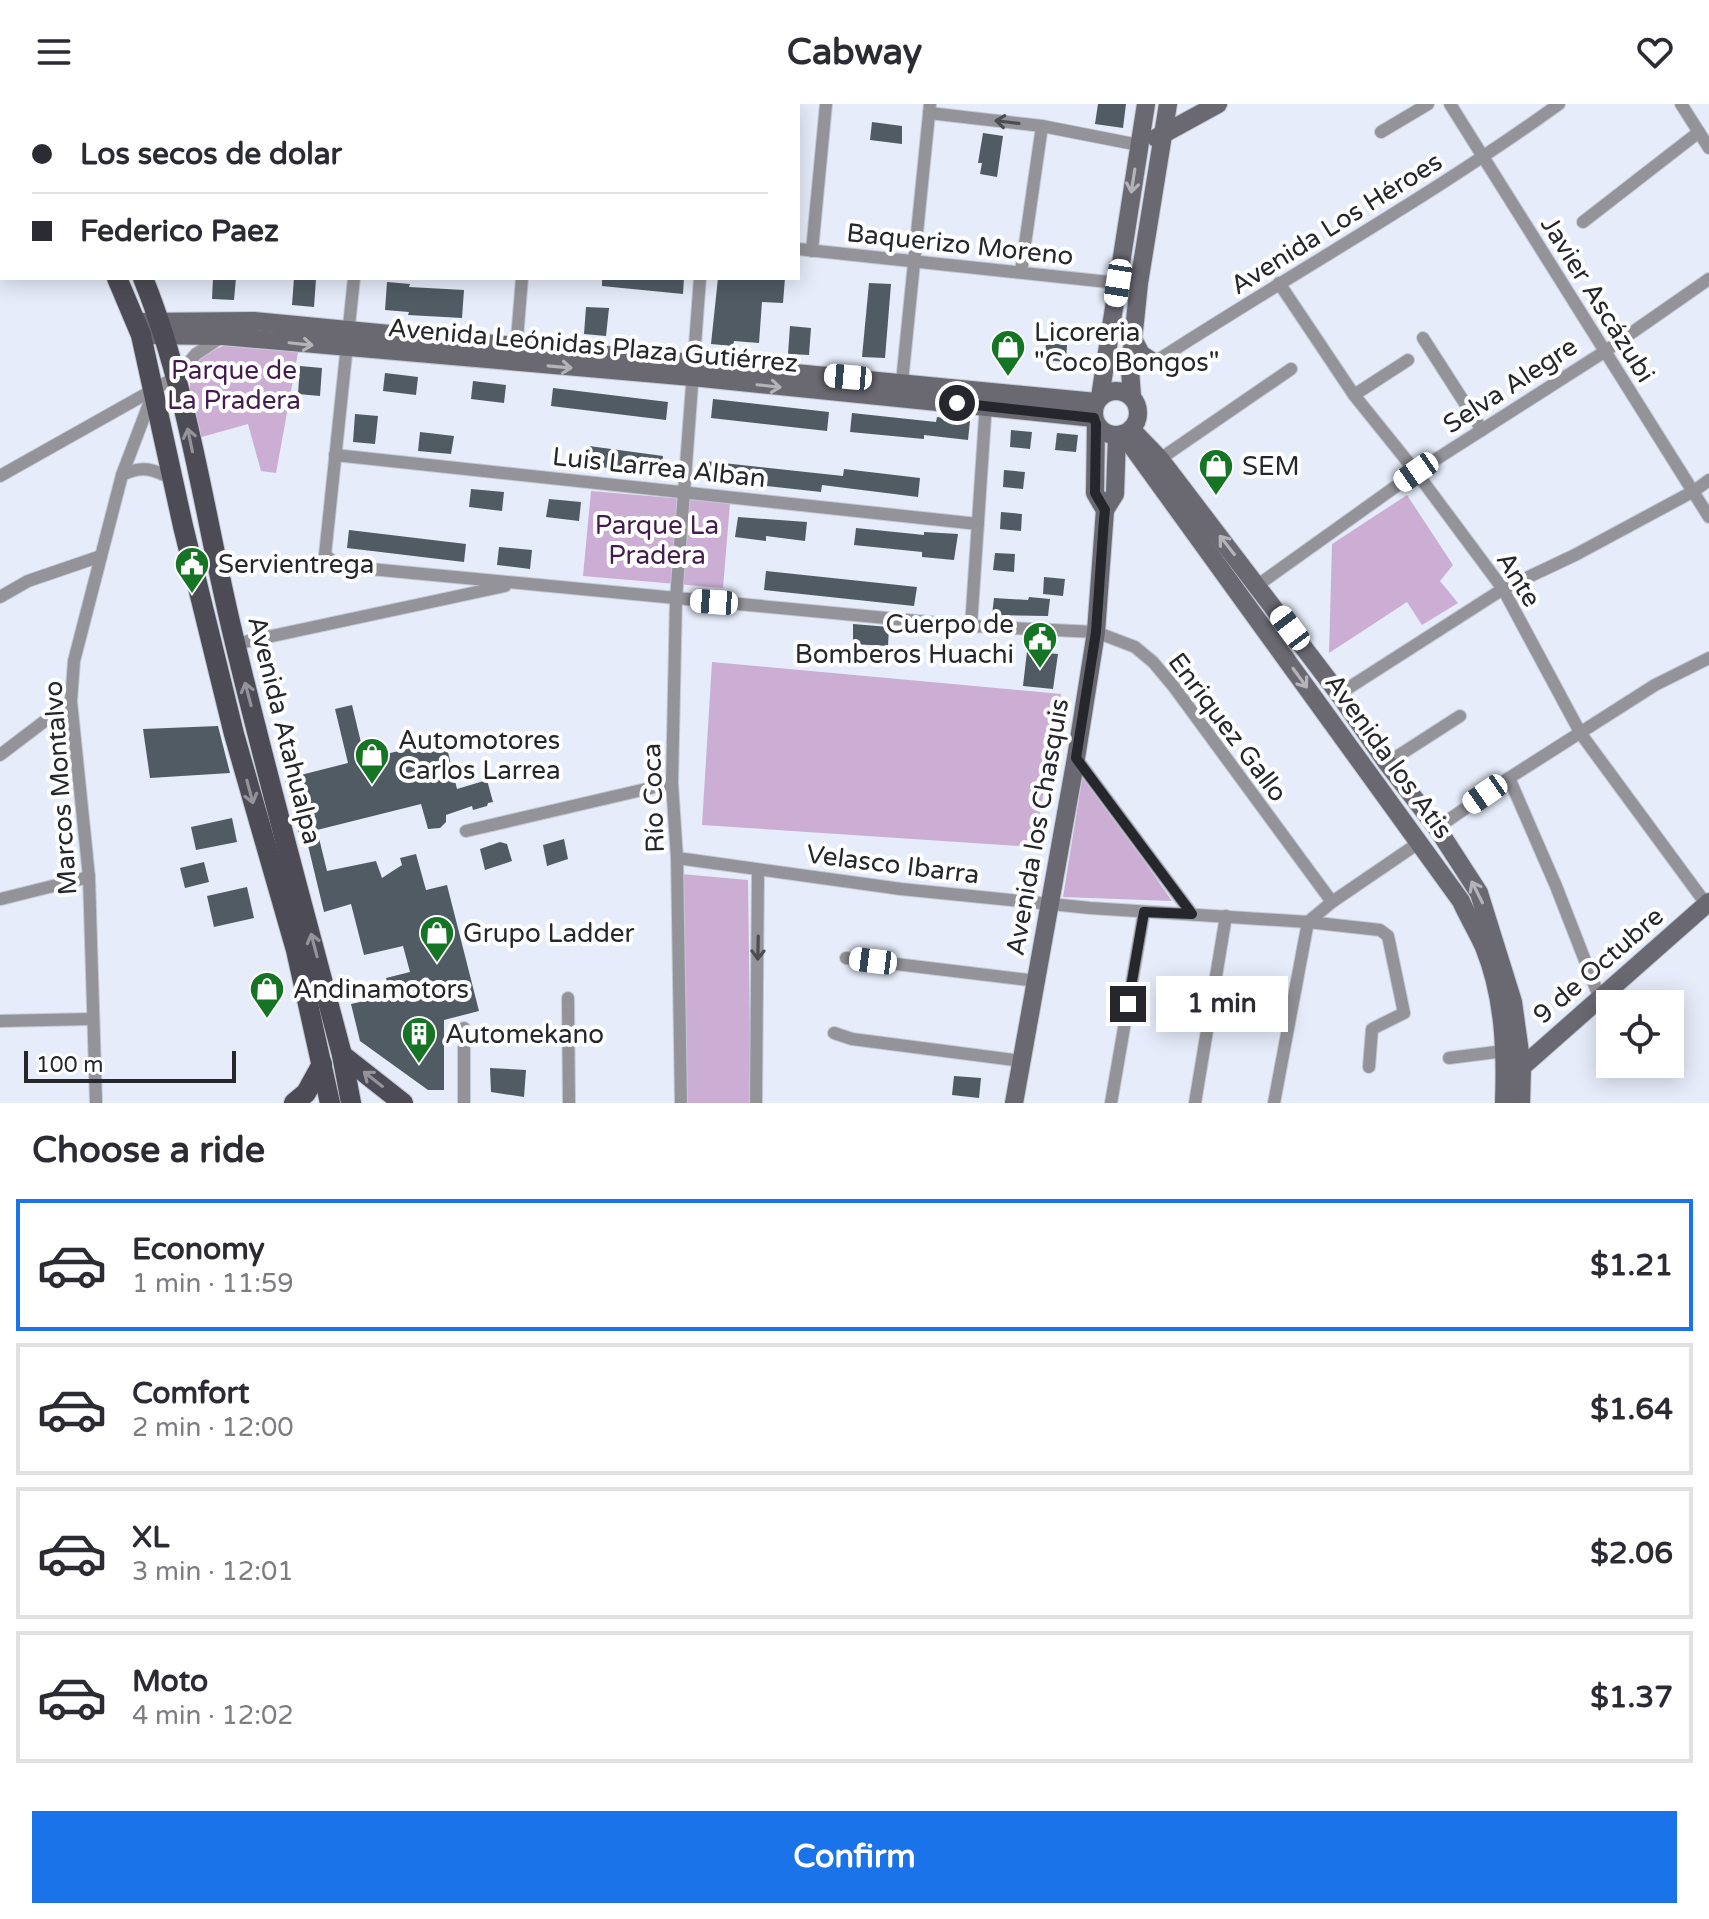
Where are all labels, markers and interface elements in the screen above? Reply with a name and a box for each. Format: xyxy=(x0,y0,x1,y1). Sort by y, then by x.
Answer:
icon: menu xyxy=(32,30,76,74)
icon: heart xyxy=(1633,30,1677,74)
text: Cabway xyxy=(787,31,922,74)
one-way arrow xyxy=(994,115,1021,130)
text: Los secos de dolar xyxy=(80,136,342,173)
street label: Avenida Los Héroes xyxy=(1225,146,1448,301)
one-way arrow xyxy=(1125,168,1140,193)
street label: Javier Ascázubi xyxy=(1534,210,1661,388)
text: Federico Paez xyxy=(80,213,279,250)
street label: Baquerizo Moreno xyxy=(845,217,1075,272)
car xyxy=(1102,257,1134,309)
street label: Avenida Leónidas Plaza Gutiérrez xyxy=(387,312,799,379)
place label: Licoreria "Coco Bongos" xyxy=(1034,317,1219,378)
shop icon: Licoreria "Coco Bongos" xyxy=(989,328,1027,378)
street label: Selva Alegre xyxy=(1438,331,1583,440)
one-way arrow xyxy=(287,336,314,351)
park label: Parque de La Pradera xyxy=(167,355,301,416)
one-way arrow xyxy=(546,359,573,374)
car xyxy=(823,363,873,391)
one-way arrow xyxy=(755,379,782,394)
route start xyxy=(939,385,975,421)
one-way arrow xyxy=(182,428,197,454)
street label: Luis Larrea Alban xyxy=(551,441,767,494)
shop icon: SEM xyxy=(1197,447,1235,497)
car xyxy=(1389,448,1443,496)
place label: SEM xyxy=(1242,451,1300,482)
park label: Parque La Pradera xyxy=(595,510,719,571)
one-way arrow xyxy=(1218,535,1235,556)
public building icon: Servientrega xyxy=(173,545,211,595)
street label: Ante xyxy=(1490,546,1547,613)
place label: Servientrega xyxy=(218,549,374,580)
car xyxy=(689,588,739,616)
car xyxy=(1266,602,1314,654)
place label: Cuerpo de Bomberos Huachi xyxy=(795,609,1014,670)
street label: Avenida Atahualpa xyxy=(241,613,328,847)
public building icon: Cuerpo de Bomberos Huachi xyxy=(1021,620,1059,670)
street label: Enriquez Gallo xyxy=(1162,647,1294,808)
one-way arrow xyxy=(1292,667,1309,688)
street label: Avenida los Atis xyxy=(1318,668,1459,845)
street label: Marcos Montalvo xyxy=(38,680,83,896)
one-way arrow xyxy=(240,681,255,707)
street label: Avenida los Chasquis xyxy=(1000,696,1075,958)
place label: Automotores Carlos Larrea xyxy=(398,725,561,786)
shop icon: Automotores Carlos Larrea xyxy=(353,736,391,786)
street label: Río Coca xyxy=(636,743,671,853)
car xyxy=(1458,770,1512,818)
one-way arrow xyxy=(244,779,259,804)
street label: Velasco Ibarra xyxy=(805,839,981,890)
one-way arrow xyxy=(1468,880,1484,904)
street label: 9 de Octubre xyxy=(1527,901,1670,1030)
shop icon: Grupo Ladder xyxy=(418,914,456,964)
place label: Grupo Ladder xyxy=(463,918,635,949)
one-way arrow xyxy=(305,933,320,959)
one-way arrow xyxy=(750,934,765,961)
car xyxy=(848,946,898,976)
shop icon: Andinamotors xyxy=(248,970,286,1020)
place label: Andinamotors xyxy=(293,974,469,1005)
callout: 1 min xyxy=(1156,976,1288,1032)
route end xyxy=(1110,986,1146,1022)
text: 1 min xyxy=(1187,988,1257,1019)
map controls xyxy=(1596,990,1684,1078)
button: locate xyxy=(1596,990,1684,1078)
building icon: Automekano xyxy=(400,1015,438,1065)
place label: Automekano xyxy=(445,1019,604,1050)
scale bar xyxy=(24,1047,236,1083)
text: 100 m xyxy=(36,1052,103,1078)
one-way arrow xyxy=(363,1071,384,1088)
text: Choose a ride xyxy=(32,1129,265,1172)
icon: car xyxy=(36,1229,108,1301)
text: Economy xyxy=(132,1231,265,1268)
text: $1.21 xyxy=(1590,1247,1673,1284)
text: 1 min · 11:59 xyxy=(132,1268,294,1299)
icon: car xyxy=(36,1373,108,1445)
text: Comfort xyxy=(132,1375,250,1412)
text: $1.64 xyxy=(1590,1391,1673,1428)
text: 2 min · 12:00 xyxy=(132,1412,294,1443)
icon: car xyxy=(36,1517,108,1589)
text: XL xyxy=(132,1519,169,1556)
text: $2.06 xyxy=(1590,1535,1673,1572)
text: 3 min · 12:01 xyxy=(132,1556,294,1587)
icon: car xyxy=(36,1661,108,1733)
text: Moto xyxy=(132,1663,208,1700)
text: $1.37 xyxy=(1590,1679,1673,1716)
text: 4 min · 12:02 xyxy=(132,1700,294,1731)
button: Confirm xyxy=(32,1811,1677,1903)

